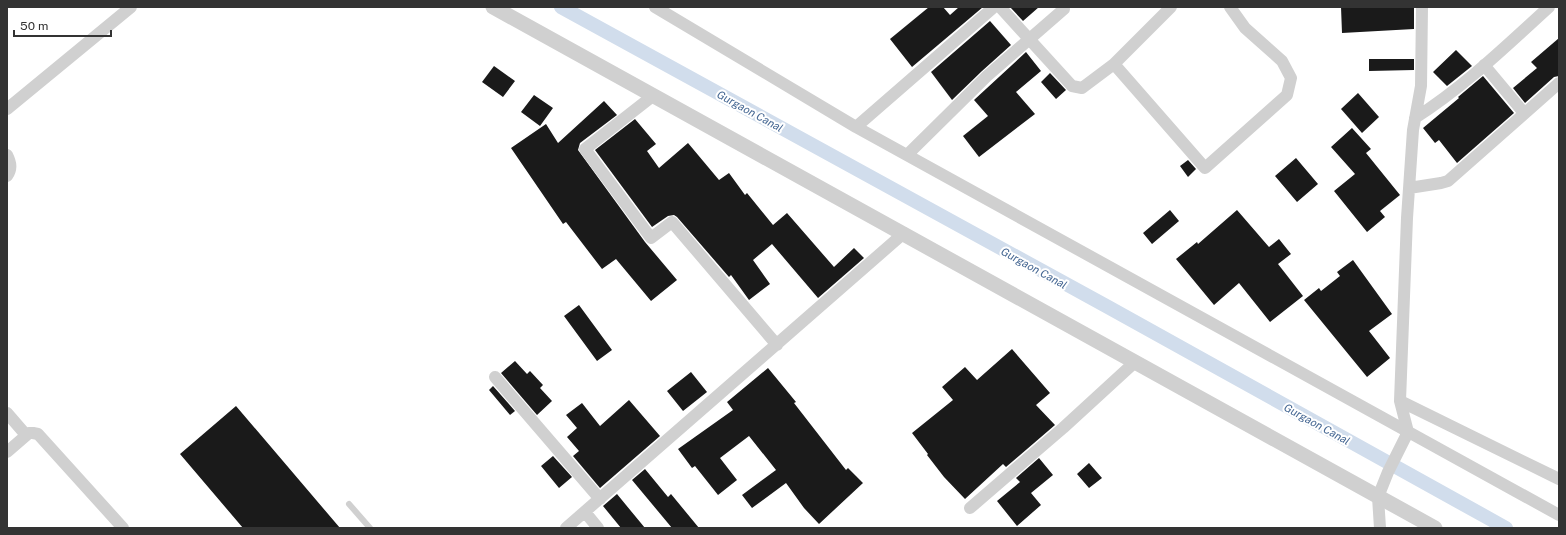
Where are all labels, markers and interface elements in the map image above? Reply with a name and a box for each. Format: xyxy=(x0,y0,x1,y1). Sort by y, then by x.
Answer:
scale bar xyxy=(14,12,111,38)
text: 50 m xyxy=(20,19,48,33)
water label: Gurgaon Canal xyxy=(715,88,785,134)
water label: Gurgaon Canal xyxy=(999,245,1069,291)
water label: Gurgaon Canal xyxy=(1282,401,1352,447)

